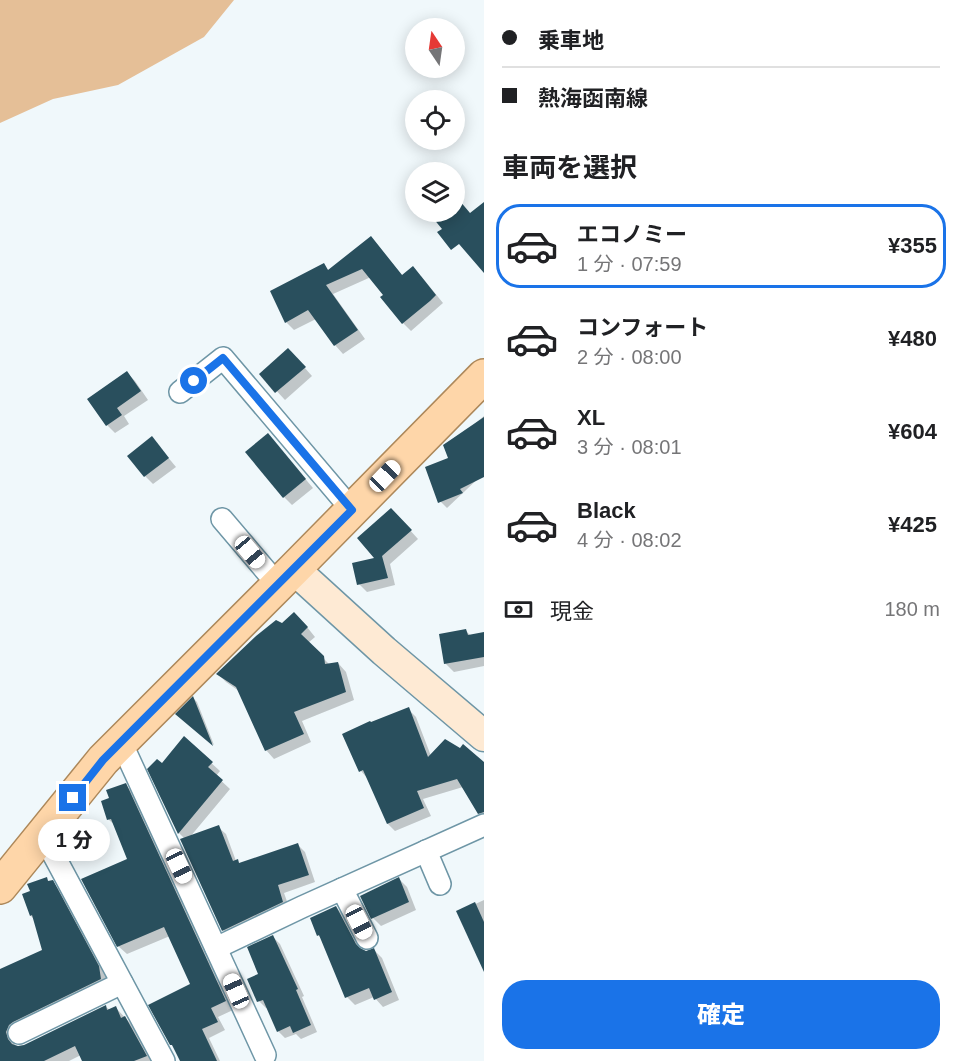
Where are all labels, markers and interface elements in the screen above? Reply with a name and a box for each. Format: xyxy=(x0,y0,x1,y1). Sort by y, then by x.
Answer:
north arrow xyxy=(405,18,465,78)
map controls xyxy=(405,18,465,222)
text: 乗車地 xyxy=(538,28,604,53)
text: 熱海函南線 xyxy=(538,86,648,111)
button: locate xyxy=(405,90,465,150)
text: 車両を選択 xyxy=(502,153,637,183)
button: layers xyxy=(405,162,465,222)
icon: car xyxy=(505,219,559,273)
text: エコノミー xyxy=(577,222,687,247)
text: ¥355 xyxy=(888,233,937,258)
text: 1 分 · 07:59 xyxy=(577,253,682,275)
icon: car xyxy=(505,312,559,366)
text: コンフォート xyxy=(577,315,708,340)
text: ¥480 xyxy=(888,326,937,351)
text: 2 分 · 08:00 xyxy=(577,346,682,368)
route start xyxy=(180,367,207,394)
icon: car xyxy=(505,405,559,459)
text: XL xyxy=(577,405,605,430)
text: ¥604 xyxy=(888,419,937,444)
text: 3 分 · 08:01 xyxy=(577,436,682,458)
car xyxy=(366,457,404,495)
icon: car xyxy=(505,498,559,552)
text: Black xyxy=(577,498,636,523)
text: ¥425 xyxy=(888,512,937,537)
text: 4 分 · 08:02 xyxy=(577,529,682,551)
car xyxy=(232,532,268,572)
icon: cash xyxy=(502,593,535,626)
text: 180 m xyxy=(884,598,940,620)
text: 現金 xyxy=(550,599,594,624)
route end xyxy=(59,784,86,811)
callout: 1 分 xyxy=(37,819,109,861)
text: 1 分 xyxy=(56,829,92,851)
car xyxy=(163,846,195,886)
car xyxy=(343,902,375,942)
car xyxy=(220,971,252,1011)
button: 確定 xyxy=(502,980,940,1049)

